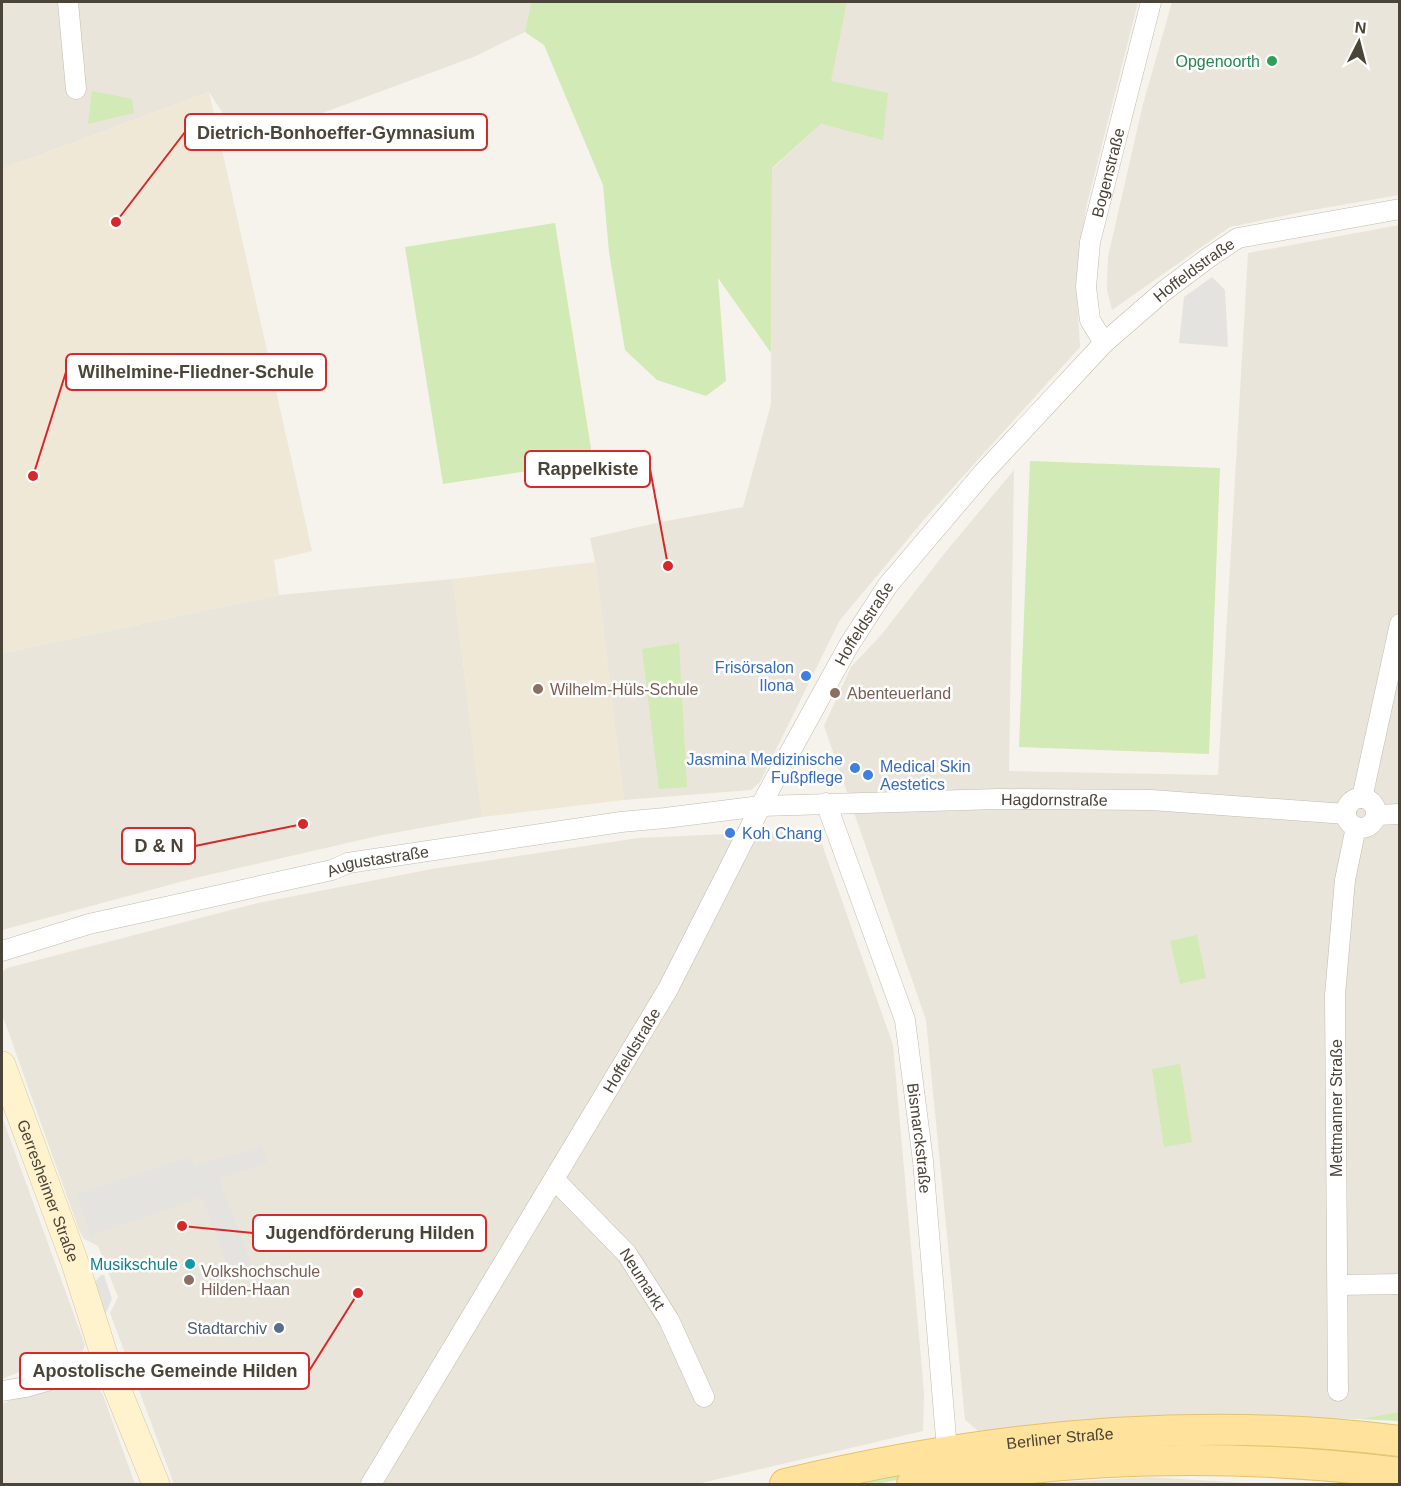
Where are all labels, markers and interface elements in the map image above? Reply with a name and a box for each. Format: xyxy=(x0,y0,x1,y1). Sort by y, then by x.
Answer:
north arrow xyxy=(1329,12,1389,72)
text: N xyxy=(1354,19,1367,37)
place label: Opgenoorth xyxy=(1175,53,1260,70)
marker: Opgenoorth xyxy=(1265,54,1279,68)
callout: Dietrich-Bonhoeffer-Gymnasium xyxy=(185,114,487,150)
text: Dietrich-Bonhoeffer-Gymnasium xyxy=(197,123,475,143)
street label: Bogenstraße xyxy=(1089,126,1128,219)
street label: Hoffeldstraße xyxy=(1150,235,1238,305)
callout: Wilhelmine-Fliedner-Schule xyxy=(66,354,326,390)
text: Wilhelmine-Fliedner-Schule xyxy=(78,362,314,382)
callout: Rappelkiste xyxy=(525,451,650,487)
text: Rappelkiste xyxy=(537,459,639,479)
street label: Hoffeldstraße xyxy=(831,579,897,669)
place label: Frisörsalon Ilona xyxy=(715,659,794,694)
marker: Frisörsalon Ilona xyxy=(799,669,813,683)
place label: Wilhelm-Hüls-Schule xyxy=(550,681,699,698)
marker: Wilhelm-Hüls-Schule xyxy=(531,682,545,696)
place label: Abenteuerland xyxy=(847,685,951,702)
marker: Abenteuerland xyxy=(828,686,842,700)
place label: Jasmina Medizinische Fußpflege xyxy=(686,751,843,786)
place label: Medical Skin Aestetics xyxy=(880,758,971,793)
marker: Jasmina Medizinische Fußpflege xyxy=(848,761,862,775)
marker: Medical Skin Aestetics xyxy=(861,768,875,782)
street label: Hagdornstraße xyxy=(1001,791,1108,809)
place label: Koh Chang xyxy=(742,825,822,842)
marker: Koh Chang xyxy=(723,826,737,840)
callout: D & N xyxy=(122,828,195,864)
text: D & N xyxy=(135,836,184,856)
street label: Augustastraße xyxy=(324,843,430,880)
street label: Hoffeldstraße xyxy=(600,1005,664,1096)
street label: Mettmanner Straße xyxy=(1328,1039,1345,1177)
street label: Bismarckstraße xyxy=(904,1082,934,1194)
street label: Gerresheimer Straße xyxy=(14,1117,82,1264)
callout: Jugendförderung Hilden xyxy=(253,1215,486,1251)
text: Jugendförderung Hilden xyxy=(266,1223,475,1243)
street label: Neumarkt xyxy=(617,1245,668,1313)
place label: Musikschule xyxy=(90,1256,178,1273)
marker: Musikschule xyxy=(183,1257,197,1271)
place label: Volkshochschule Hilden-Haan xyxy=(201,1263,320,1298)
marker: Volkshochschule Hilden-Haan xyxy=(182,1273,196,1287)
place label: Stadtarchiv xyxy=(187,1320,267,1337)
marker: Stadtarchiv xyxy=(272,1321,286,1335)
callout: Apostolische Gemeinde Hilden xyxy=(20,1353,309,1389)
text: Apostolische Gemeinde Hilden xyxy=(32,1361,298,1381)
street label: Berliner Straße xyxy=(1005,1425,1114,1452)

